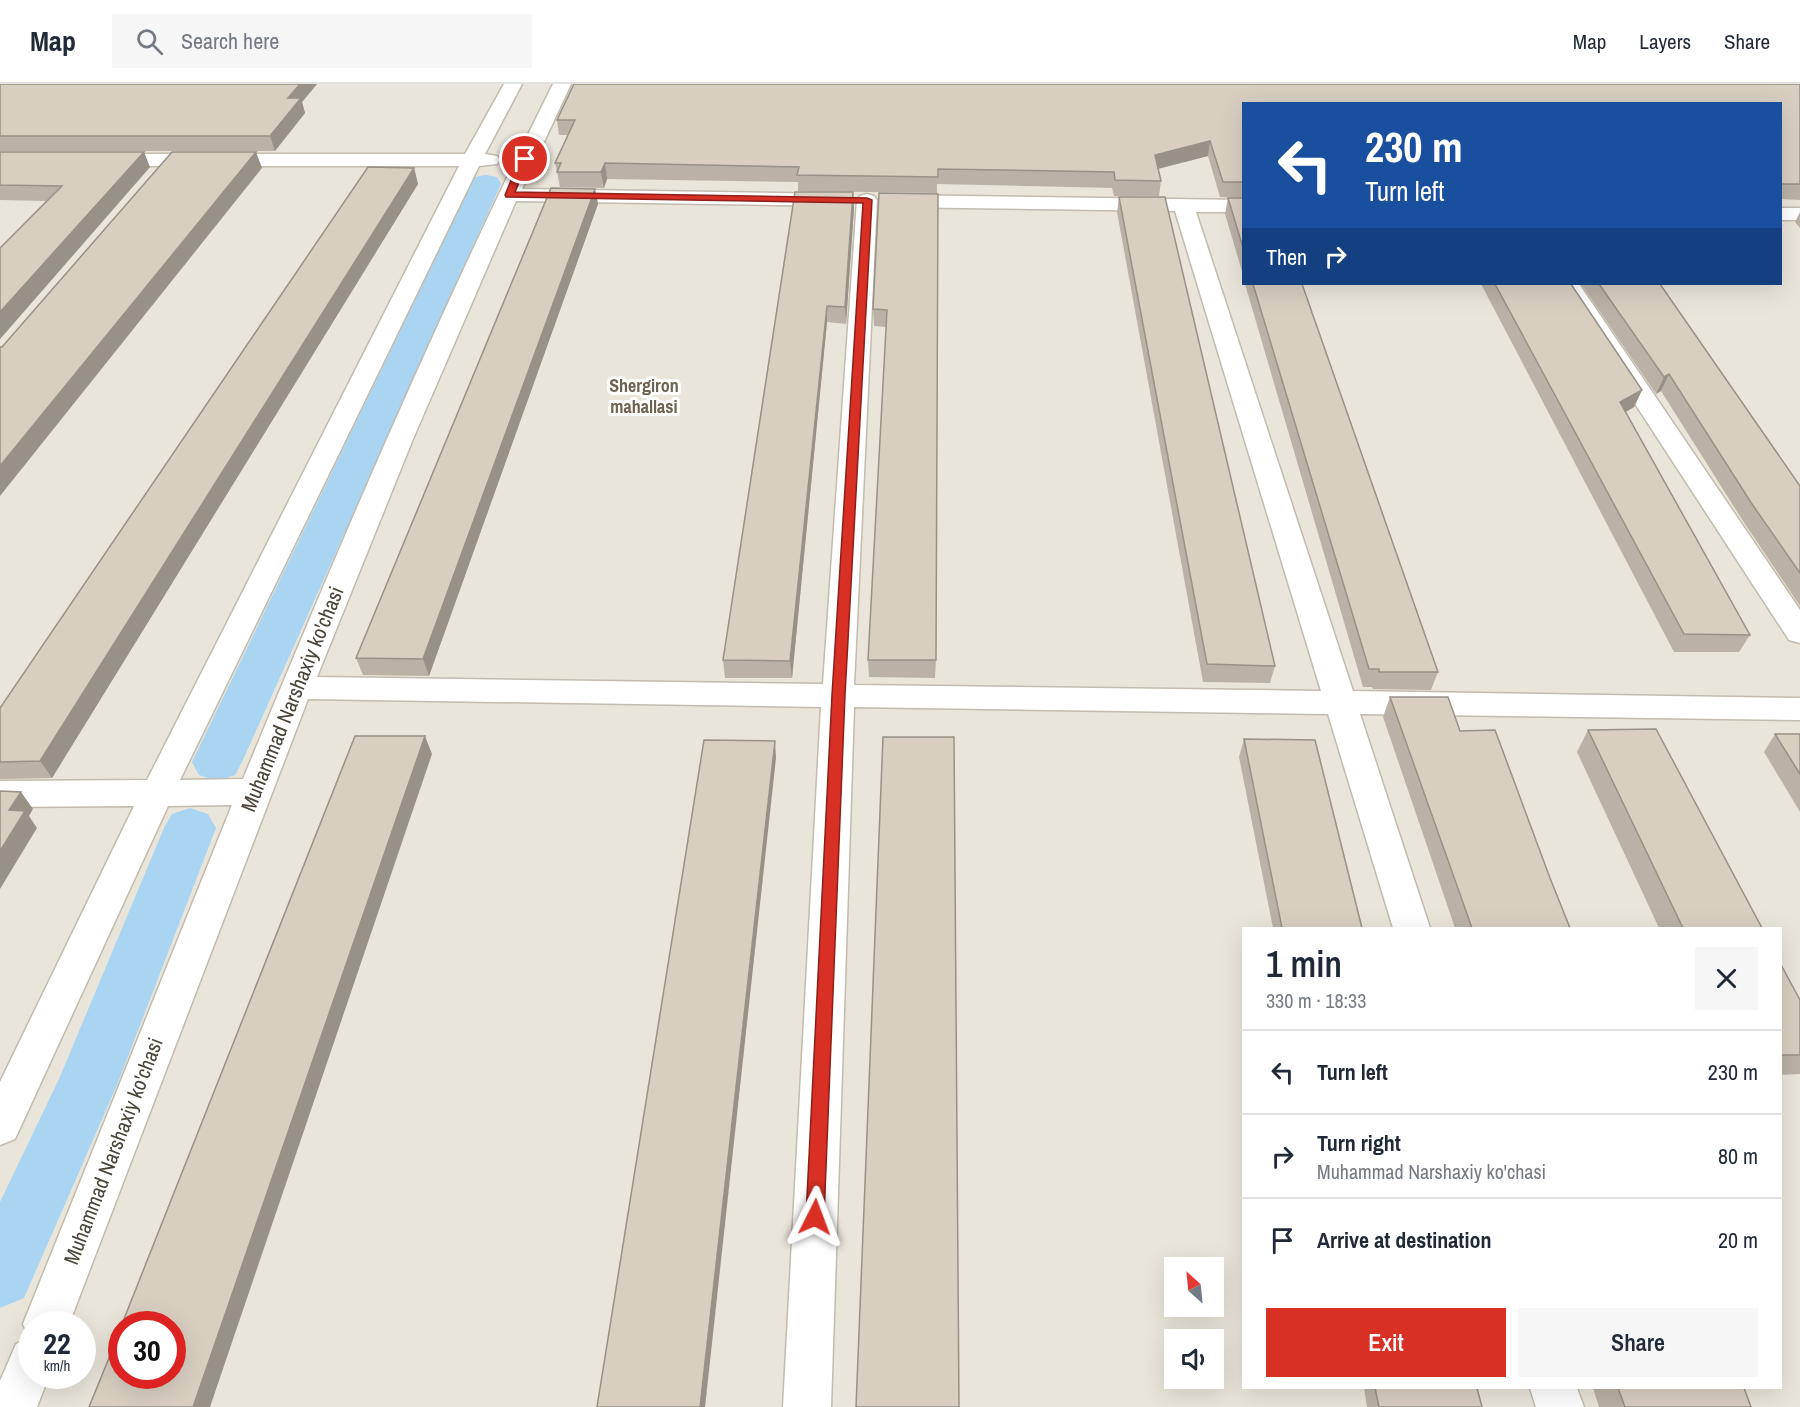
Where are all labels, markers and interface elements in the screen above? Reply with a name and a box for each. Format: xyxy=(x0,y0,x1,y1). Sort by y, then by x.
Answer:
search box xyxy=(112,14,532,68)
text: Map xyxy=(30,22,76,60)
icon: search xyxy=(133,25,166,58)
text: Search here xyxy=(181,26,279,56)
text: Map xyxy=(1573,27,1606,56)
text: Layers xyxy=(1639,27,1691,56)
text: Share xyxy=(1724,27,1770,56)
text: 230 m xyxy=(1365,119,1463,175)
icon: left xyxy=(1266,126,1344,204)
pin xyxy=(499,133,550,184)
icon: arrive xyxy=(508,142,541,175)
text: Turn left xyxy=(1365,173,1444,209)
icon: right xyxy=(1319,240,1352,273)
text: Then xyxy=(1266,242,1307,272)
district label: Shergiron mahallasi xyxy=(609,373,679,419)
street label: Muhammad Narshaxiy ko'chasi xyxy=(233,582,351,816)
text: 1 min xyxy=(1266,940,1342,988)
button: close xyxy=(1695,947,1758,1010)
text: 330 m · 18:33 xyxy=(1266,987,1366,1014)
street label: Muhammad Narshaxiy ko'chasi xyxy=(56,1033,170,1269)
icon: left xyxy=(1266,1056,1299,1089)
text: Turn left xyxy=(1317,1057,1388,1087)
text: 230 m xyxy=(1708,1057,1758,1087)
text: Turn right xyxy=(1317,1128,1401,1158)
icon: right xyxy=(1266,1140,1299,1173)
text: 80 m xyxy=(1718,1141,1758,1171)
text: Muhammad Narshaxiy ko'chasi xyxy=(1317,1158,1546,1185)
position arrow xyxy=(783,1185,847,1249)
icon: arrive xyxy=(1266,1224,1299,1257)
text: Arrive at destination xyxy=(1317,1225,1491,1255)
text: 20 m xyxy=(1718,1225,1758,1255)
north arrow xyxy=(1164,1257,1224,1317)
map controls xyxy=(1164,1257,1224,1389)
button: Exit xyxy=(1266,1308,1506,1377)
button: Share xyxy=(1518,1308,1758,1377)
speed limit sign: 30 xyxy=(108,1311,186,1389)
text: 22 xyxy=(43,1323,71,1363)
button: sound xyxy=(1164,1329,1224,1389)
text: km/h xyxy=(44,1355,70,1376)

